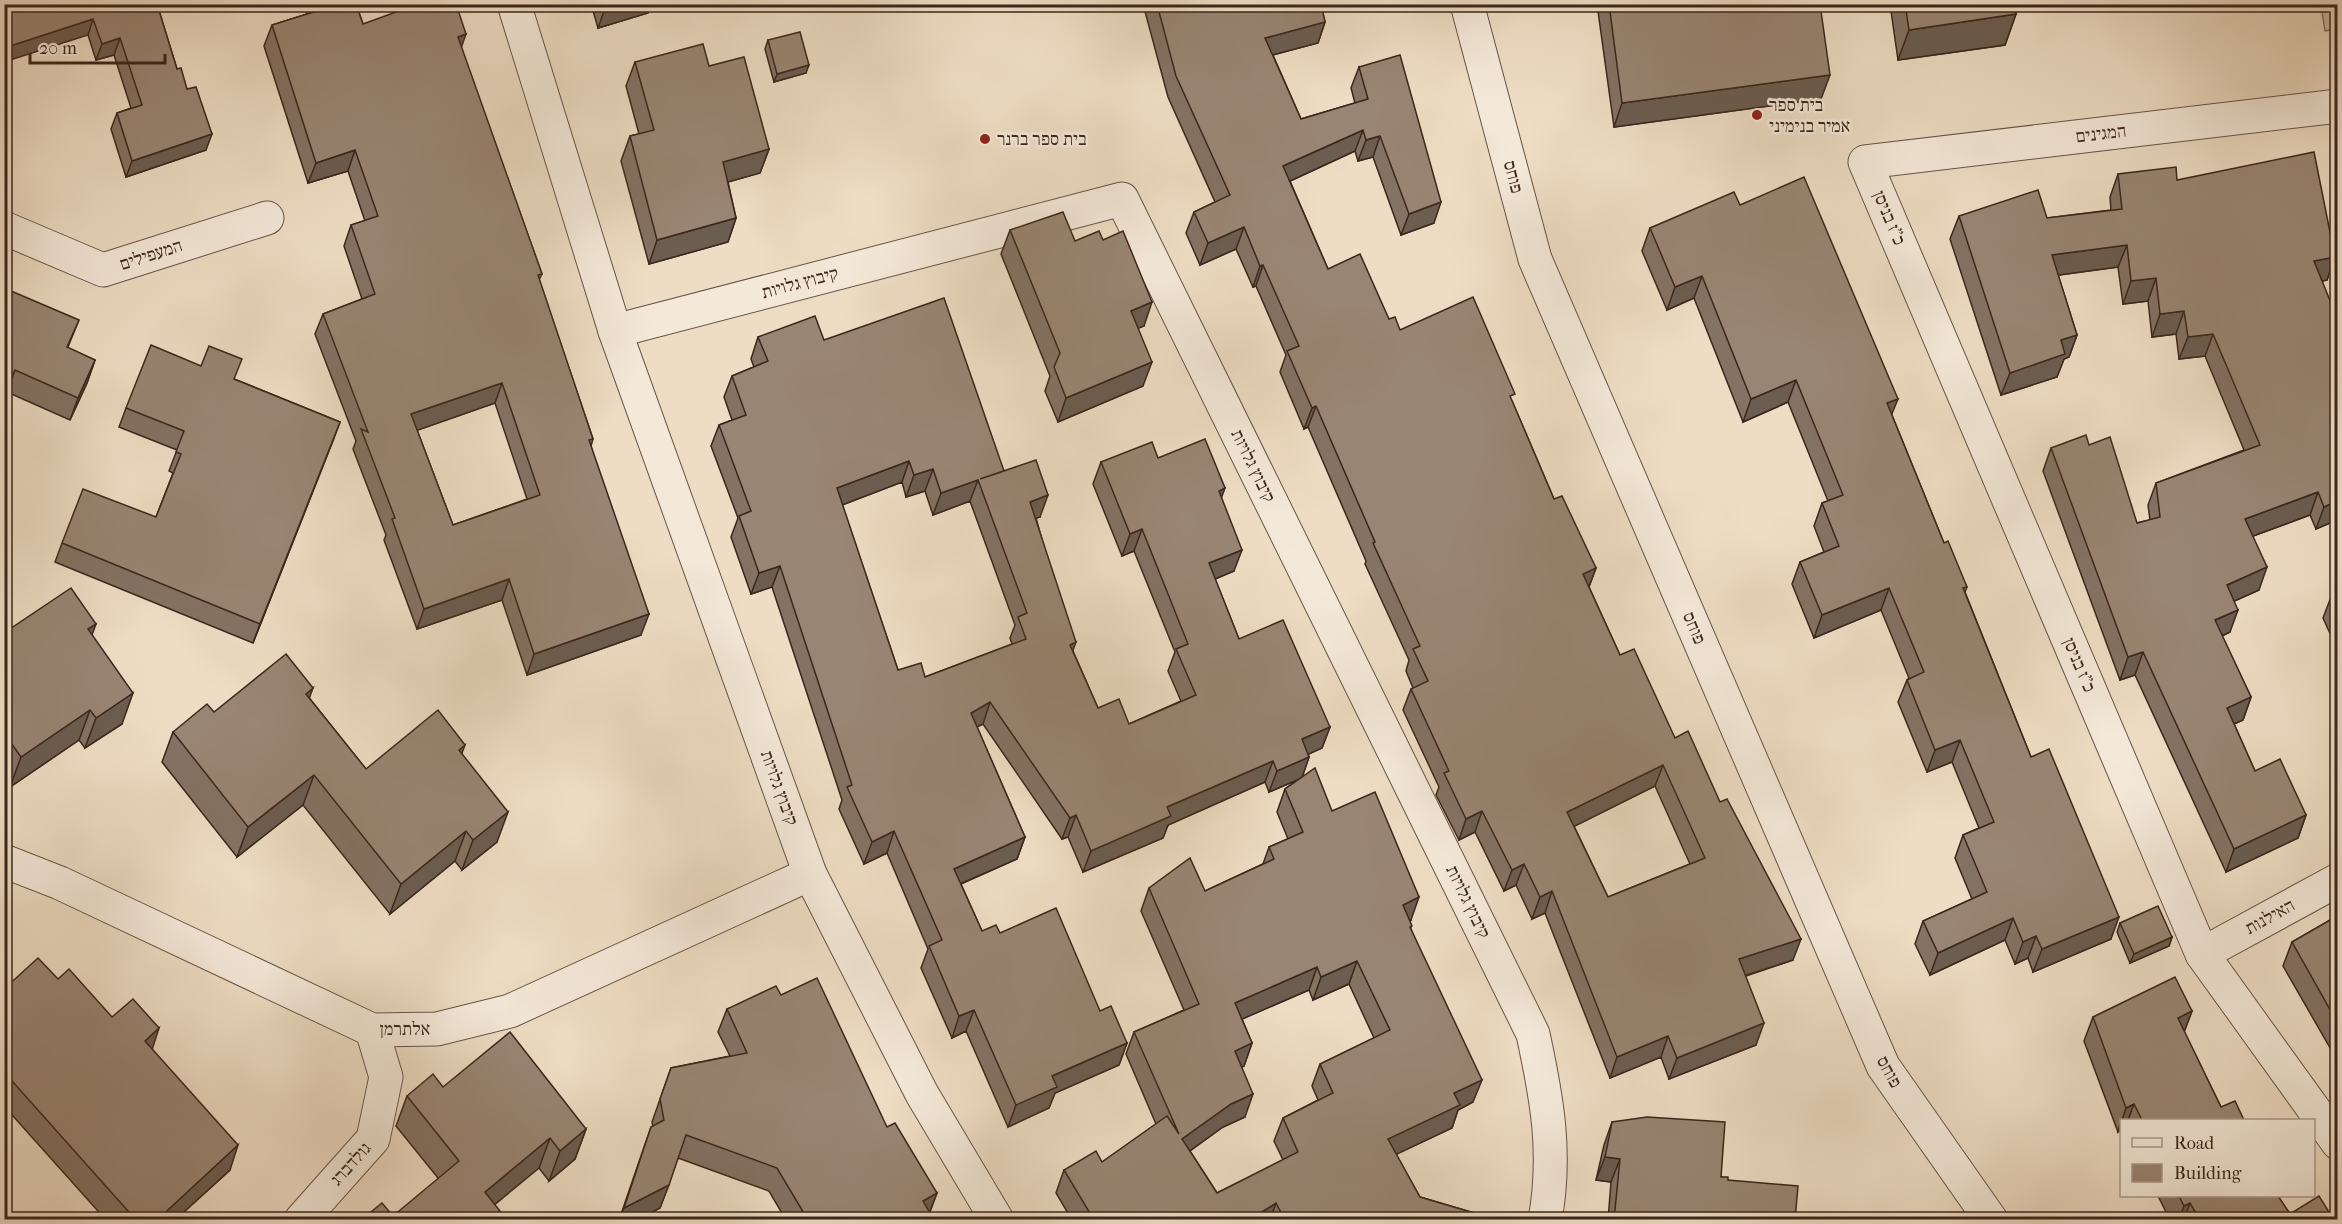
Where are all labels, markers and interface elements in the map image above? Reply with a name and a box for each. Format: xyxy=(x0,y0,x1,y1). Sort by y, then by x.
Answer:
scale bar xyxy=(30,27,165,65)
text: 20 m xyxy=(39,38,77,59)
place label: בית ספר אמיר בנימיני xyxy=(1769,95,1850,137)
marker: בית ספר אמיר בנימיני xyxy=(1750,108,1764,122)
street label: המגינים xyxy=(2074,120,2128,148)
place label: בית ספר ברנר xyxy=(997,129,1087,150)
marker: בית ספר ברנר xyxy=(978,132,992,146)
street label: פוחס xyxy=(1499,158,1527,196)
street label: כ"ז בניסן xyxy=(1868,188,1910,248)
street label: המעפילים xyxy=(117,235,185,275)
street label: קיבוץ גלויות xyxy=(759,263,841,303)
street label: קיבוץ גלויות xyxy=(1226,426,1280,506)
street label: פוחס xyxy=(1678,609,1710,647)
street label: כ"ז בניסן xyxy=(2058,635,2100,695)
street label: קיבוץ גלויות xyxy=(756,747,802,829)
street label: קיבוץ גלויות xyxy=(1441,862,1495,942)
street label: האילנות xyxy=(2241,895,2299,939)
street label: אלתרמן xyxy=(380,1019,430,1040)
street label: פוחס xyxy=(1872,1052,1906,1092)
legend xyxy=(2120,1119,2315,1197)
text: Road xyxy=(2174,1133,2214,1154)
street label: גולדברג xyxy=(326,1138,376,1190)
text: Building xyxy=(2174,1163,2242,1184)

